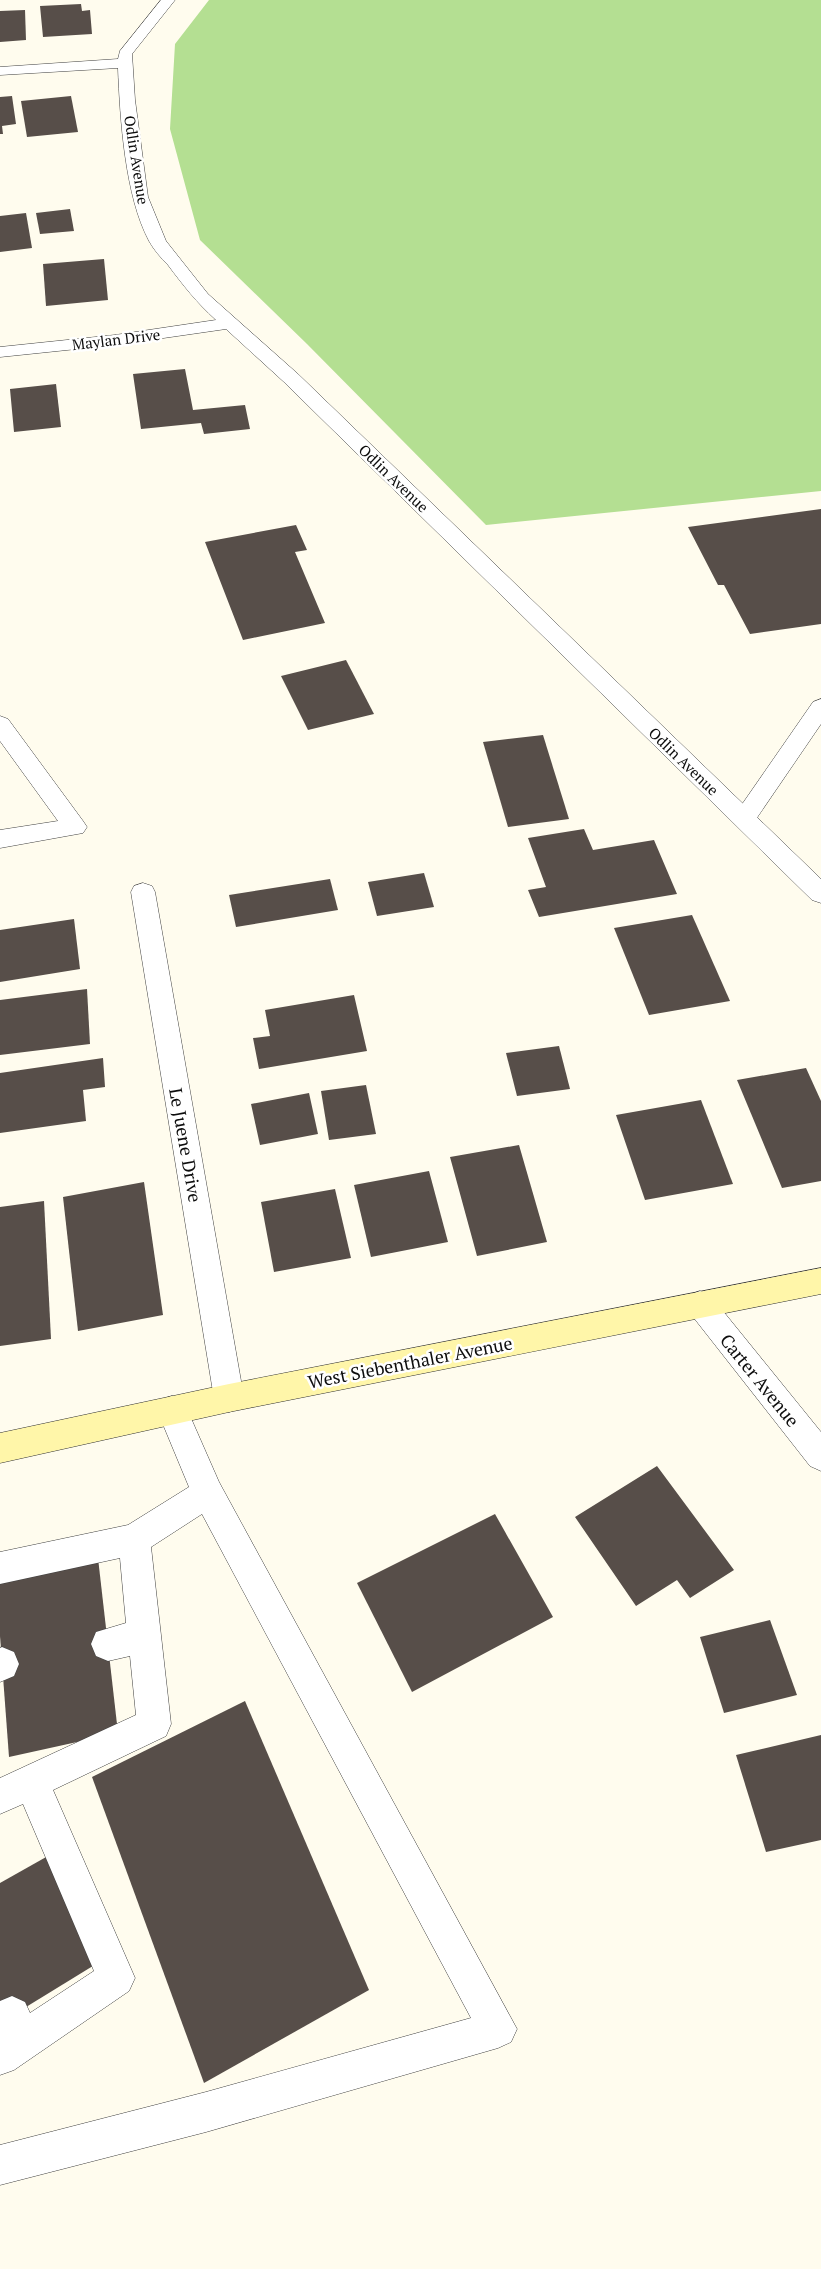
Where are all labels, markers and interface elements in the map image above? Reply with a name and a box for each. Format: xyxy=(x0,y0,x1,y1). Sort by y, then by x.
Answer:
street label: Odlin Avenue xyxy=(120,114,154,206)
street label: Maylan Drive xyxy=(71,324,161,354)
street label: Odlin Avenue xyxy=(355,440,433,516)
street label: Odlin Avenue xyxy=(645,723,723,799)
street label: Le Juene Drive xyxy=(164,1086,208,1204)
street label: Carter Avenue xyxy=(715,1328,805,1432)
street label: West Siebenthaler Avenue xyxy=(306,1330,514,1394)

